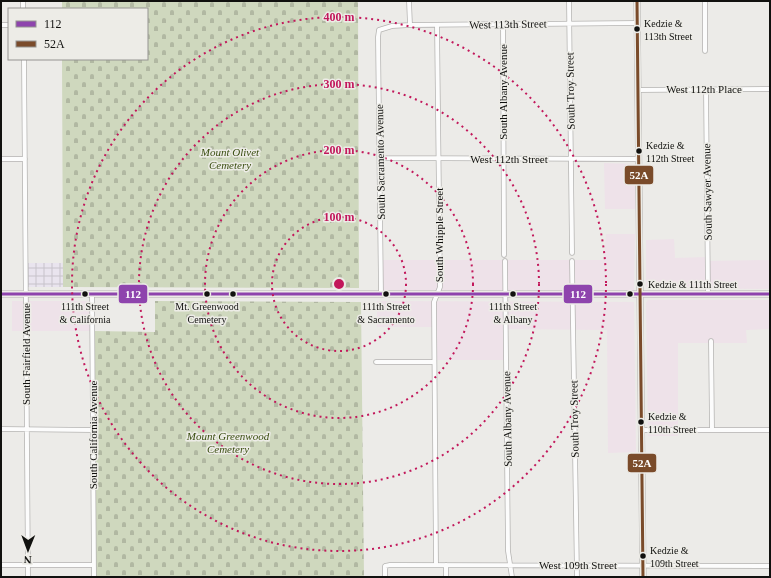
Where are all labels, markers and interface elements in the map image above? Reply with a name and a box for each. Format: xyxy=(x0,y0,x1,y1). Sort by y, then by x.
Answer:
legend xyxy=(8,8,148,60)
text: 400 m xyxy=(324,10,355,24)
text: 112 xyxy=(44,17,62,31)
street label: West 113th Street xyxy=(469,17,547,31)
place label: Kedzie & 113th Street xyxy=(644,18,692,42)
marker: Kedzie & 113th Street xyxy=(632,24,642,34)
text: 52A xyxy=(44,37,65,51)
street label: South Albany Avenue xyxy=(497,44,509,140)
street label: South Troy Street xyxy=(563,52,577,130)
text: 300 m xyxy=(324,77,355,91)
street label: West 112th Place xyxy=(666,83,742,95)
street label: South Sacramento Avenue xyxy=(373,104,387,220)
place label: Kedzie & 112th Street xyxy=(646,140,694,164)
text: 200 m xyxy=(324,143,355,157)
street label: South Sawyer Avenue xyxy=(700,143,714,241)
park label: Mount Olivet Cemetery xyxy=(200,146,260,171)
marker: Kedzie & 112th Street xyxy=(634,146,644,156)
street label: West 112th Street xyxy=(470,153,548,165)
line badge: 52A xyxy=(624,165,654,185)
text: 52A xyxy=(630,169,649,181)
street label: South Whipple Street xyxy=(433,188,445,282)
text: 100 m xyxy=(324,210,355,224)
centre of rings xyxy=(332,277,346,291)
marker: Kedzie & 111th Street xyxy=(635,279,645,289)
place label: Kedzie & 111th Street xyxy=(648,279,737,290)
line badge: 112 xyxy=(118,284,148,304)
line badge: 112 xyxy=(563,284,593,304)
text: 112 xyxy=(125,288,141,300)
text: 112 xyxy=(570,288,586,300)
marker: 111th Street & California xyxy=(80,289,90,299)
marker: Mt. Greenwood Cemetery xyxy=(202,289,212,299)
unlabelled marker xyxy=(228,289,238,299)
marker: 111th Street & Sacramento xyxy=(381,289,391,299)
marker: 111th Street & Albany xyxy=(508,289,518,299)
unlabelled marker xyxy=(625,289,635,299)
place label: 111th Street & California xyxy=(60,301,111,325)
place label: Mt. Greenwood Cemetery xyxy=(175,301,239,325)
place label: 111th Street & Sacramento xyxy=(357,301,415,325)
place label: 111th Street & Albany xyxy=(489,301,537,325)
street label: South Fairfield Avenue xyxy=(20,303,32,405)
street label: South Albany Avenue xyxy=(500,371,514,467)
street label: South Troy Street xyxy=(567,380,581,458)
street label: South California Avenue xyxy=(87,381,99,489)
place label: Kedzie & 110th Street xyxy=(648,411,696,435)
marker: Kedzie & 110th Street xyxy=(636,417,646,427)
park label: Mount Greenwood Cemetery xyxy=(186,430,270,455)
line badge: 52A xyxy=(627,453,657,473)
text: 52A xyxy=(633,457,652,469)
north arrow xyxy=(8,530,48,570)
place label: Kedzie & 109th Street xyxy=(650,545,699,569)
marker: Kedzie & 109th Street xyxy=(638,551,648,561)
text: N xyxy=(24,554,32,566)
street label: West 109th Street xyxy=(539,559,617,571)

